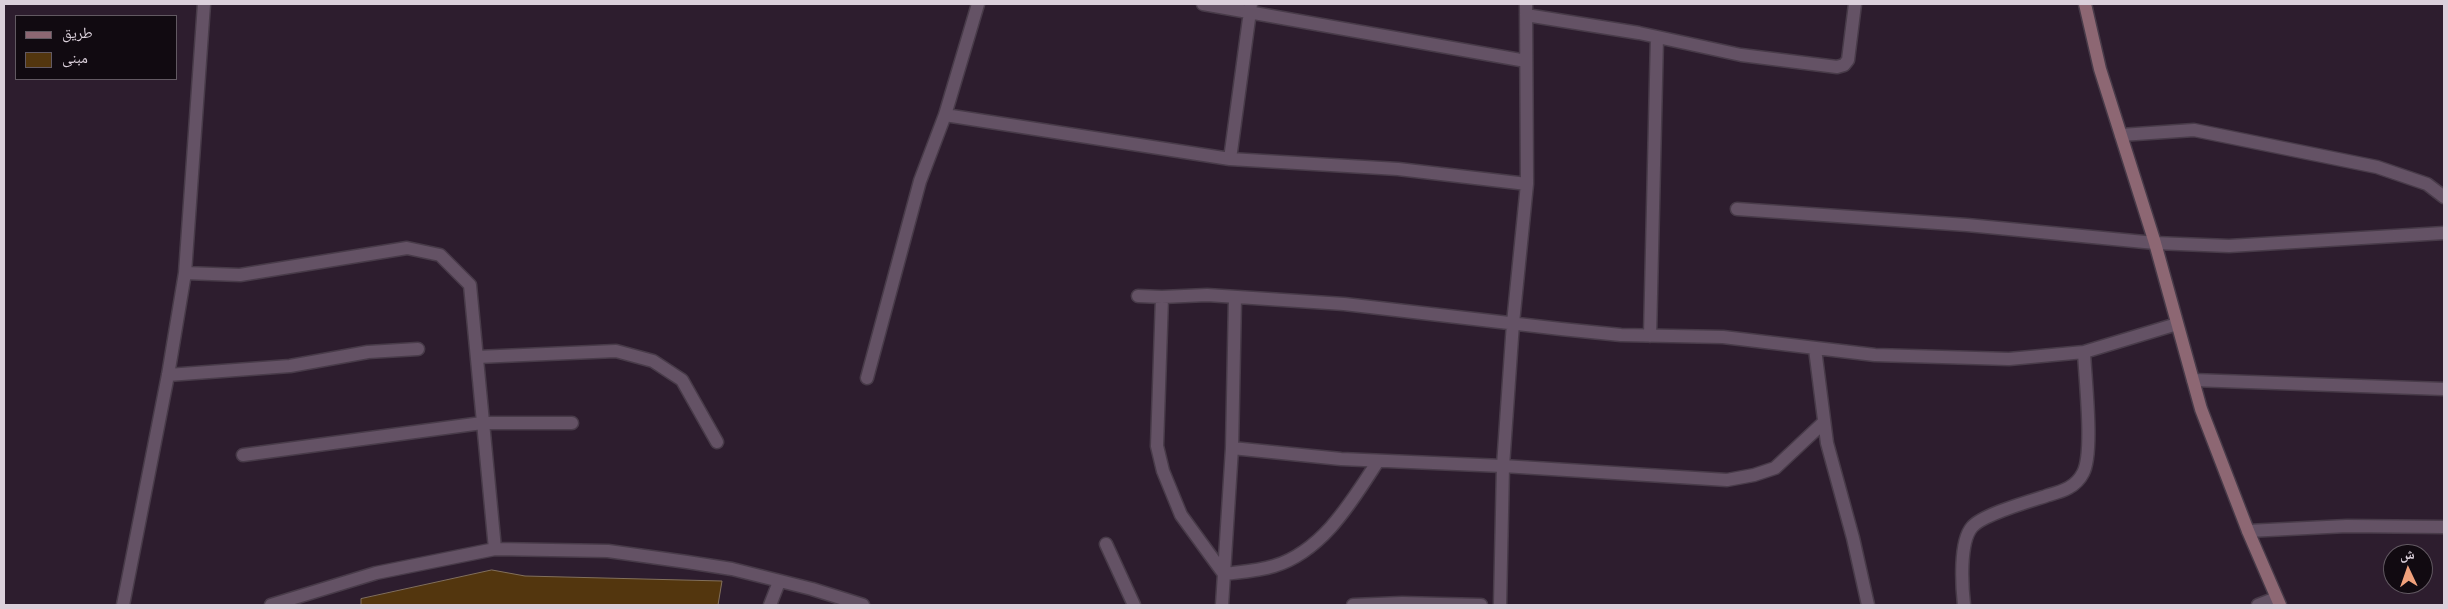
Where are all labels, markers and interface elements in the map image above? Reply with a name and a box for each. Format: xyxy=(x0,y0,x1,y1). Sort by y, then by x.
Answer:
legend xyxy=(15,15,178,80)
text: طريق xyxy=(62,25,93,41)
text: مبنى xyxy=(62,50,88,66)
north arrow xyxy=(2383,544,2433,594)
text: ش xyxy=(2399,547,2415,562)

